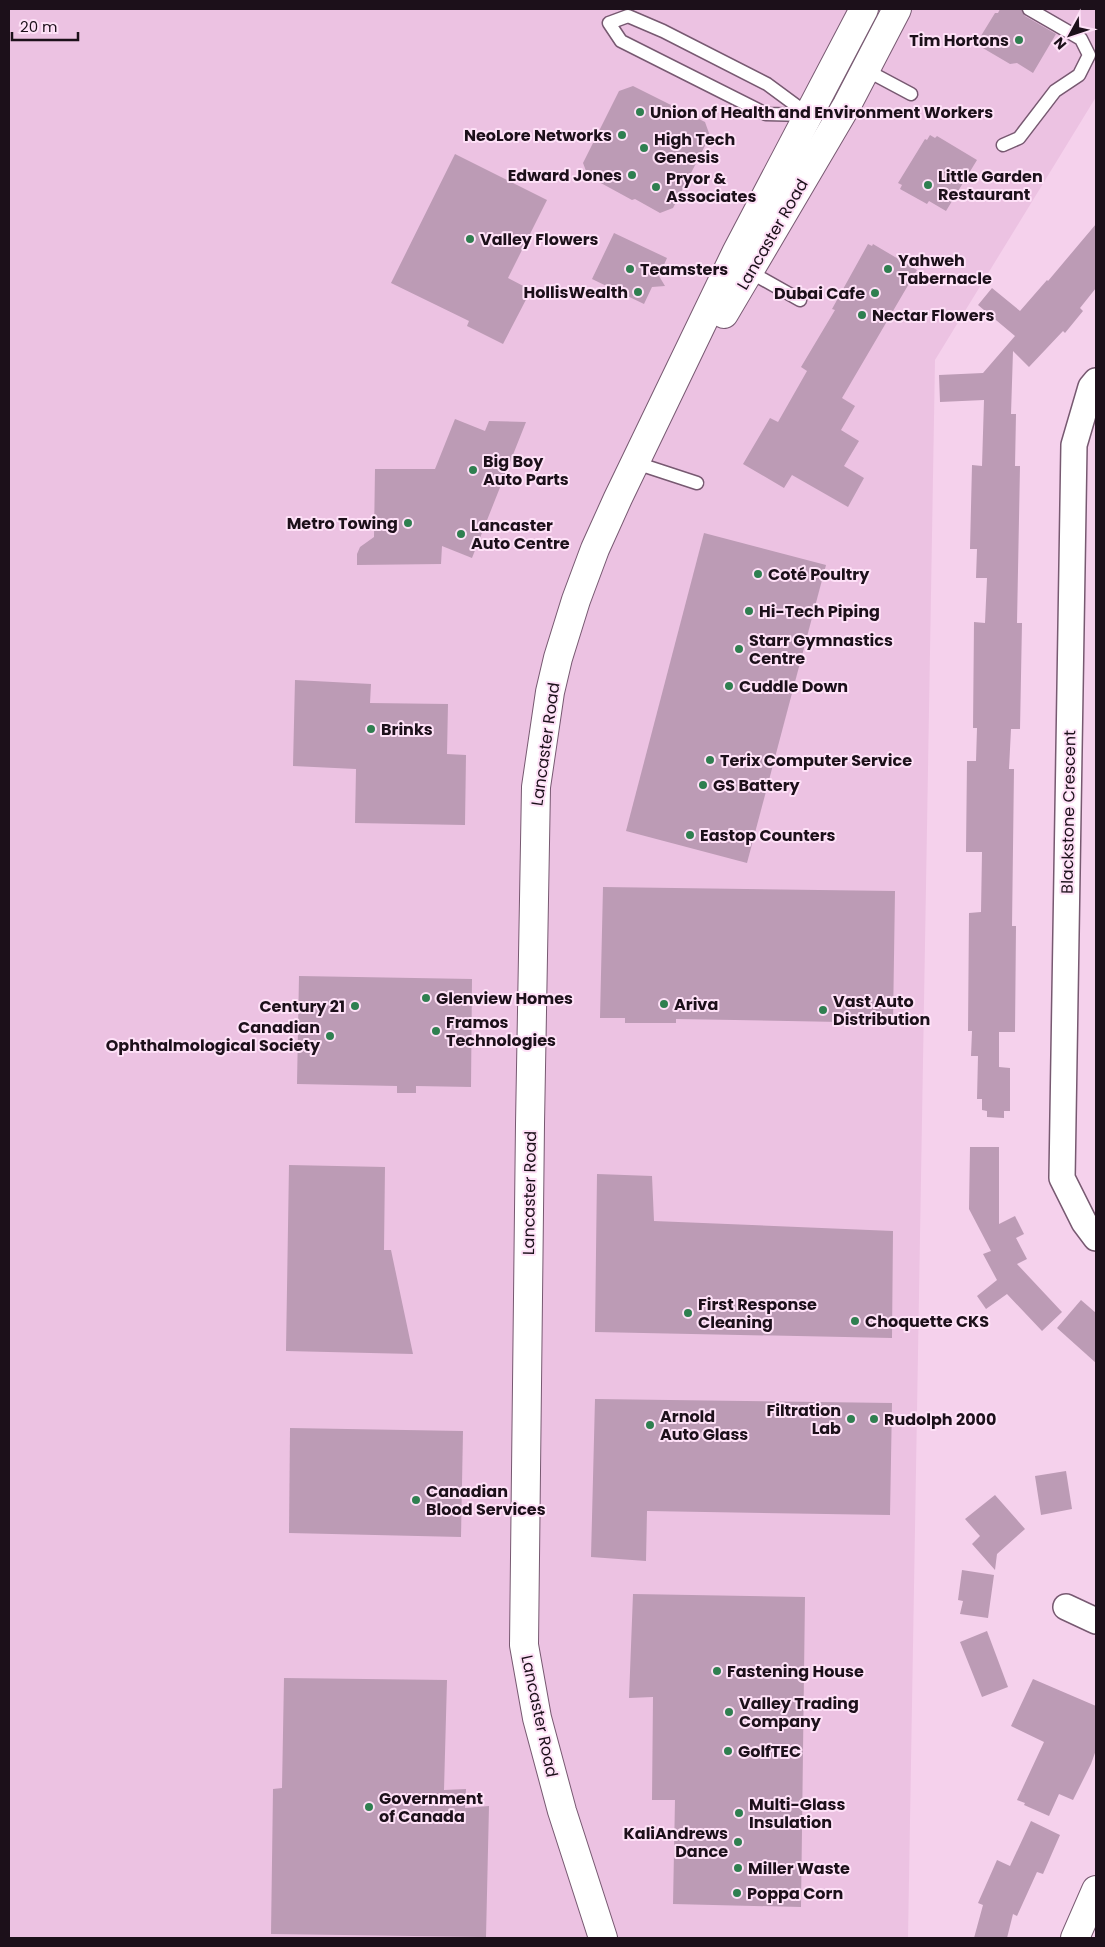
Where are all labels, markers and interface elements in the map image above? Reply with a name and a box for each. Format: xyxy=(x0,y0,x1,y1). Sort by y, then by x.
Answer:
scale bar xyxy=(12,10,79,42)
north arrow xyxy=(1045,10,1095,60)
text: 20 m xyxy=(20,16,58,37)
place label: Tim Hortons xyxy=(909,29,1009,52)
text: N xyxy=(1049,33,1071,54)
marker: Tim Hortons xyxy=(1013,34,1025,46)
place label: Union of Health and Environment Workers xyxy=(650,101,993,124)
marker: Union of Health and Environment Workers xyxy=(634,106,646,118)
place label: NeoLore Networks xyxy=(464,124,612,147)
place label: High Tech Genesis xyxy=(654,128,735,169)
marker: NeoLore Networks xyxy=(616,129,628,141)
marker: High Tech Genesis xyxy=(638,142,650,154)
place label: Edward Jones xyxy=(508,164,622,187)
place label: Little Garden Restaurant xyxy=(938,165,1043,206)
place label: Pryor & Associates xyxy=(666,167,756,208)
marker: Edward Jones xyxy=(626,169,638,181)
street label: Lancaster Road xyxy=(731,175,814,294)
marker: Little Garden Restaurant xyxy=(922,179,934,191)
marker: Pryor & Associates xyxy=(650,181,662,193)
place label: Valley Flowers xyxy=(480,228,599,251)
marker: Valley Flowers xyxy=(464,233,476,245)
place label: Yahweh Tabernacle xyxy=(898,249,992,290)
place label: Teamsters xyxy=(640,258,728,281)
marker: Teamsters xyxy=(624,263,636,275)
marker: Yahweh Tabernacle xyxy=(882,263,894,275)
place label: HollisWealth xyxy=(523,281,628,304)
place label: Dubai Cafe xyxy=(774,282,865,305)
marker: HollisWealth xyxy=(632,286,644,298)
marker: Dubai Cafe xyxy=(869,287,881,299)
place label: Nectar Flowers xyxy=(872,304,994,327)
marker: Nectar Flowers xyxy=(856,309,868,321)
place label: Big Boy Auto Parts xyxy=(483,450,569,491)
marker: Big Boy Auto Parts xyxy=(467,464,479,476)
place label: Metro Towing xyxy=(287,512,398,535)
place label: Lancaster Auto Centre xyxy=(471,514,570,555)
marker: Metro Towing xyxy=(402,517,414,529)
marker: Lancaster Auto Centre xyxy=(455,528,467,540)
place label: Coté Poultry xyxy=(768,563,870,586)
marker: Coté Poultry xyxy=(752,568,764,580)
place label: Hi-Tech Piping xyxy=(759,600,880,623)
marker: Hi-Tech Piping xyxy=(743,605,755,617)
place label: Starr Gymnastics Centre xyxy=(749,629,893,670)
marker: Starr Gymnastics Centre xyxy=(733,643,745,655)
place label: Cuddle Down xyxy=(739,675,848,698)
marker: Cuddle Down xyxy=(723,680,735,692)
street label: Lancaster Road xyxy=(525,681,566,807)
place label: Brinks xyxy=(381,718,433,741)
marker: Brinks xyxy=(365,723,377,735)
street label: Blackstone Crescent xyxy=(1056,730,1081,894)
place label: Terix Computer Service xyxy=(720,749,912,772)
marker: Terix Computer Service xyxy=(704,754,716,766)
place label: GS Battery xyxy=(713,774,801,797)
marker: GS Battery xyxy=(697,779,709,791)
place label: Eastop Counters xyxy=(700,824,836,847)
marker: Eastop Counters xyxy=(684,829,696,841)
place label: Glenview Homes xyxy=(436,987,573,1010)
place label: Vast Auto Distribution xyxy=(833,990,930,1031)
marker: Glenview Homes xyxy=(420,992,432,1004)
place label: Ariva xyxy=(674,993,718,1016)
place label: Century 21 xyxy=(259,995,345,1018)
marker: Ariva xyxy=(658,998,670,1010)
marker: Century 21 xyxy=(349,1000,361,1012)
marker: Vast Auto Distribution xyxy=(817,1004,829,1016)
place label: Framos Technologies xyxy=(446,1011,556,1052)
place label: Canadian Ophthalmological Society xyxy=(106,1016,321,1057)
marker: Framos Technologies xyxy=(430,1025,442,1037)
marker: Canadian Ophthalmological Society xyxy=(324,1030,336,1042)
street label: Lancaster Road xyxy=(517,1131,542,1255)
place label: First Response Cleaning xyxy=(698,1293,817,1334)
marker: First Response Cleaning xyxy=(682,1307,694,1319)
place label: Choquette CKS xyxy=(865,1310,989,1333)
marker: Choquette CKS xyxy=(849,1315,861,1327)
place label: Filtration Lab xyxy=(766,1399,841,1440)
place label: Arnold Auto Glass xyxy=(660,1405,748,1446)
place label: Rudolph 2000 xyxy=(884,1408,996,1431)
marker: Filtration Lab xyxy=(845,1413,857,1425)
marker: Rudolph 2000 xyxy=(868,1413,880,1425)
marker: Arnold Auto Glass xyxy=(644,1419,656,1431)
place label: Canadian Blood Services xyxy=(426,1480,546,1521)
marker: Canadian Blood Services xyxy=(410,1494,422,1506)
street label: Lancaster Road xyxy=(515,1653,564,1779)
place label: Fastening House xyxy=(727,1660,864,1683)
marker: Fastening House xyxy=(711,1665,723,1677)
place label: Valley Trading Company xyxy=(739,1692,859,1733)
marker: Valley Trading Company xyxy=(723,1706,735,1718)
place label: GolfTEC xyxy=(738,1740,801,1763)
marker: GolfTEC xyxy=(722,1745,734,1757)
place label: Government of Canada xyxy=(379,1787,483,1828)
place label: Multi-Glass Insulation xyxy=(749,1793,845,1834)
marker: Government of Canada xyxy=(363,1801,375,1813)
marker: Multi-Glass Insulation xyxy=(733,1807,745,1819)
place label: KaliAndrews Dance xyxy=(624,1822,728,1863)
marker: KaliAndrews Dance xyxy=(732,1836,744,1848)
place label: Miller Waste xyxy=(748,1857,850,1880)
marker: Miller Waste xyxy=(732,1862,744,1874)
place label: Poppa Corn xyxy=(747,1882,843,1905)
marker: Poppa Corn xyxy=(731,1887,743,1899)

